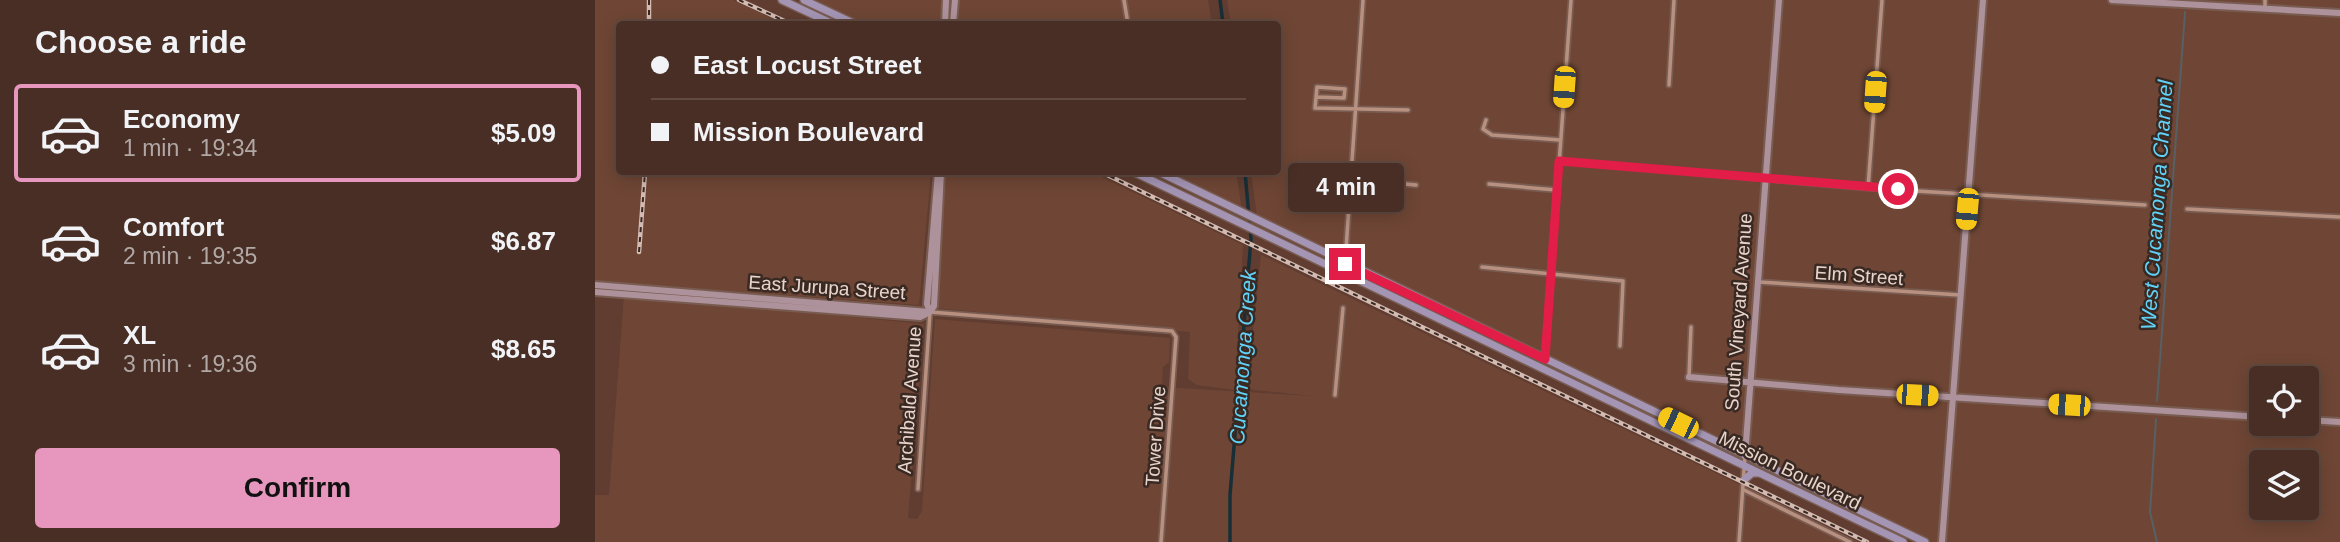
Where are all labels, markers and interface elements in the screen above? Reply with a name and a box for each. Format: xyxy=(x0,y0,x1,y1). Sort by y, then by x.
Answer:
text: Choose a ride xyxy=(35,24,247,60)
text: East Locust Street xyxy=(693,50,921,80)
car xyxy=(1553,65,1576,109)
car xyxy=(1864,70,1887,114)
water label: West Cucamonga Channel xyxy=(2136,78,2177,331)
icon: car xyxy=(39,102,102,165)
text: Economy xyxy=(123,104,240,134)
text: Mission Boulevard xyxy=(693,117,924,147)
text: $5.09 xyxy=(491,118,556,148)
text: 1 min · 19:34 xyxy=(123,135,257,161)
callout: 4 min xyxy=(1287,162,1403,212)
route start xyxy=(1882,173,1914,205)
text: 4 min xyxy=(1316,174,1376,200)
car xyxy=(1955,187,1980,231)
icon: car xyxy=(39,210,102,273)
text: Comfort xyxy=(123,212,224,242)
street label: South Vineyard Avenue xyxy=(1721,213,1756,411)
text: $6.87 xyxy=(491,226,556,256)
text: 2 min · 19:35 xyxy=(123,243,257,269)
route end xyxy=(1329,248,1361,280)
street label: Elm Street xyxy=(1814,262,1905,289)
water label: Cucamonga Creek xyxy=(1225,267,1260,445)
street label: East Jurupa Street xyxy=(748,272,907,304)
icon: car xyxy=(39,318,102,381)
text: XL xyxy=(123,320,156,350)
street label: Archibald Avenue xyxy=(894,326,925,474)
text: $8.65 xyxy=(491,334,556,364)
text: 3 min · 19:36 xyxy=(123,351,257,377)
map controls xyxy=(2249,366,2319,520)
button: locate xyxy=(2249,366,2319,436)
car xyxy=(1896,383,1939,407)
street label: Tower Drive xyxy=(1142,385,1169,487)
car xyxy=(2048,393,2091,417)
car xyxy=(1655,404,1702,442)
street label: Mission Boulevard xyxy=(1715,427,1864,514)
button: Confirm xyxy=(35,448,560,528)
button: layers xyxy=(2249,450,2319,520)

